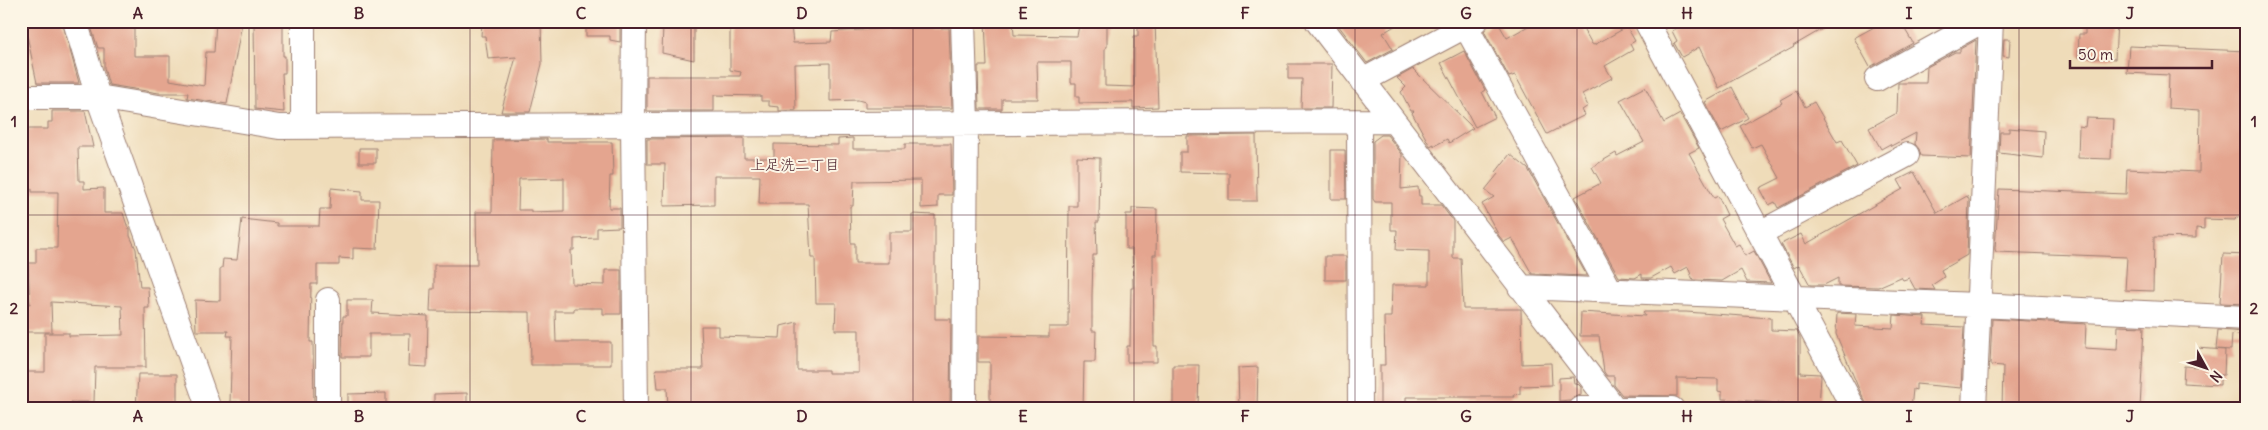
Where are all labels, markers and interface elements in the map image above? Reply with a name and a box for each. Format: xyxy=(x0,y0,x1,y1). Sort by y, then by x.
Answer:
text: A xyxy=(133,3,143,23)
text: B xyxy=(354,3,365,23)
text: C xyxy=(576,3,587,23)
text: D xyxy=(796,3,808,23)
text: E xyxy=(1018,3,1028,23)
text: F xyxy=(1240,3,1250,23)
text: G xyxy=(1460,3,1472,23)
text: H xyxy=(1681,3,1693,23)
text: I xyxy=(1906,3,1913,23)
text: J xyxy=(2126,3,2135,23)
scale bar xyxy=(2070,38,2213,70)
text: 50 m xyxy=(2078,45,2113,64)
text: 1 xyxy=(11,111,17,131)
text: 1 xyxy=(2251,111,2257,131)
district label: 上足洗二丁目 xyxy=(750,155,840,174)
text: 2 xyxy=(10,298,19,318)
text: 2 xyxy=(2250,298,2259,318)
north arrow xyxy=(2180,342,2230,392)
text: N xyxy=(2206,367,2226,386)
text: A xyxy=(133,406,143,426)
text: B xyxy=(354,406,365,426)
text: C xyxy=(576,406,587,426)
text: D xyxy=(796,406,808,426)
text: E xyxy=(1018,406,1028,426)
text: F xyxy=(1240,406,1250,426)
text: G xyxy=(1460,406,1472,426)
text: H xyxy=(1681,406,1693,426)
text: I xyxy=(1906,406,1913,426)
text: J xyxy=(2126,406,2135,426)

